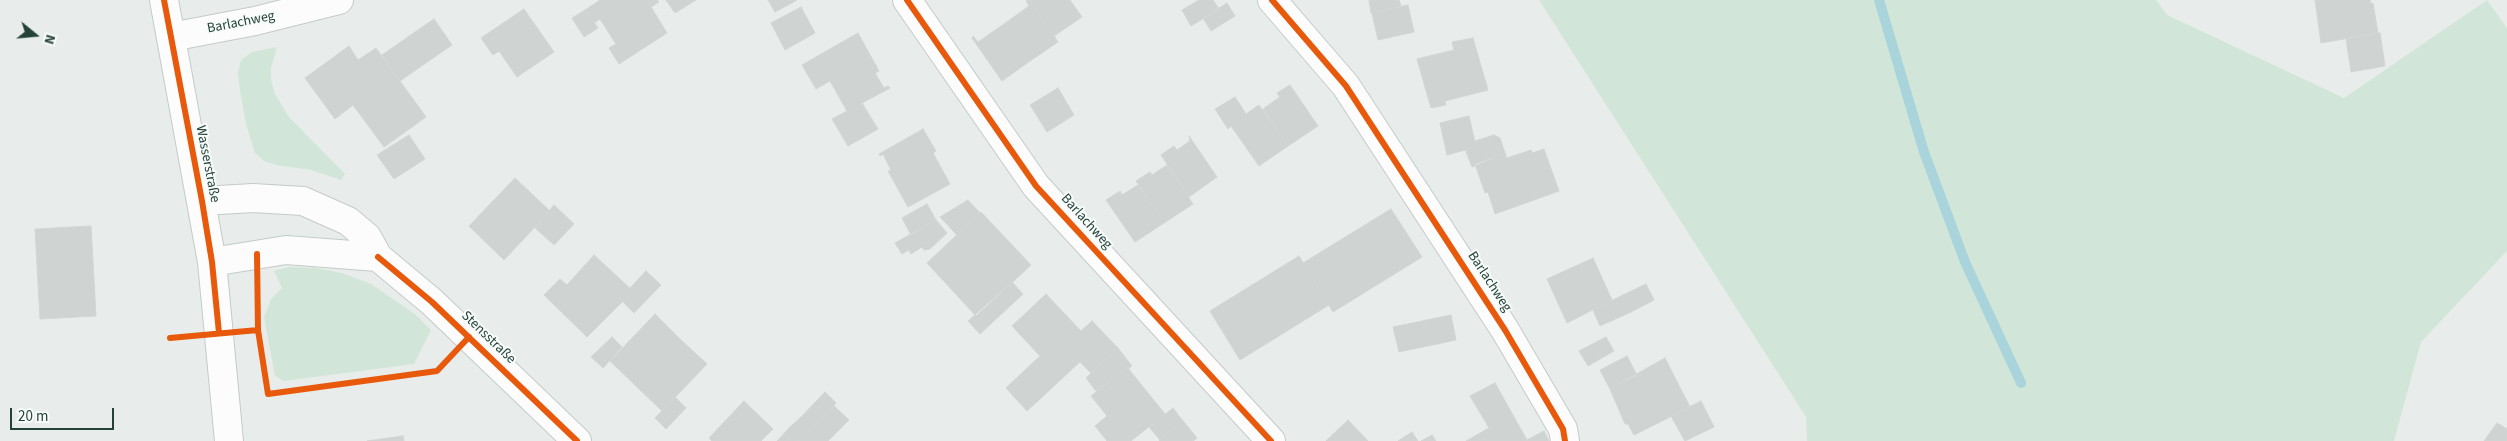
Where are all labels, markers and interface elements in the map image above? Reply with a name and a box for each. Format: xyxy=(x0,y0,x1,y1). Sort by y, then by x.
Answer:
street label: Barlachweg xyxy=(206,8,276,38)
north arrow xyxy=(10,10,60,60)
text: N xyxy=(38,32,60,47)
street label: Wasserstraße xyxy=(191,124,223,204)
street label: Barlachweg xyxy=(1057,191,1115,253)
street label: Barlachweg xyxy=(1463,249,1515,315)
street label: Stensstraße xyxy=(457,308,519,368)
scale bar xyxy=(12,398,116,430)
text: 20 m xyxy=(18,406,48,427)

